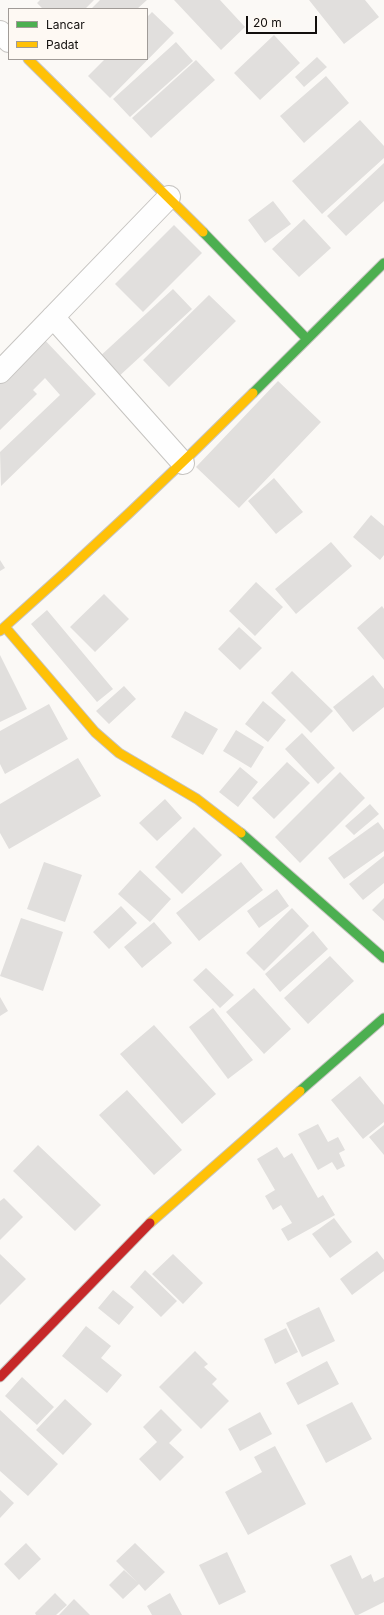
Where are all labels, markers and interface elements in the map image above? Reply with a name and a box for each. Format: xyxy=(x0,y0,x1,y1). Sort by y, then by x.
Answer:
legend xyxy=(8,8,148,60)
scale bar xyxy=(248,8,319,34)
text: 20 m xyxy=(253,15,282,30)
text: Lancar xyxy=(46,17,85,32)
text: Padat xyxy=(46,37,78,52)

